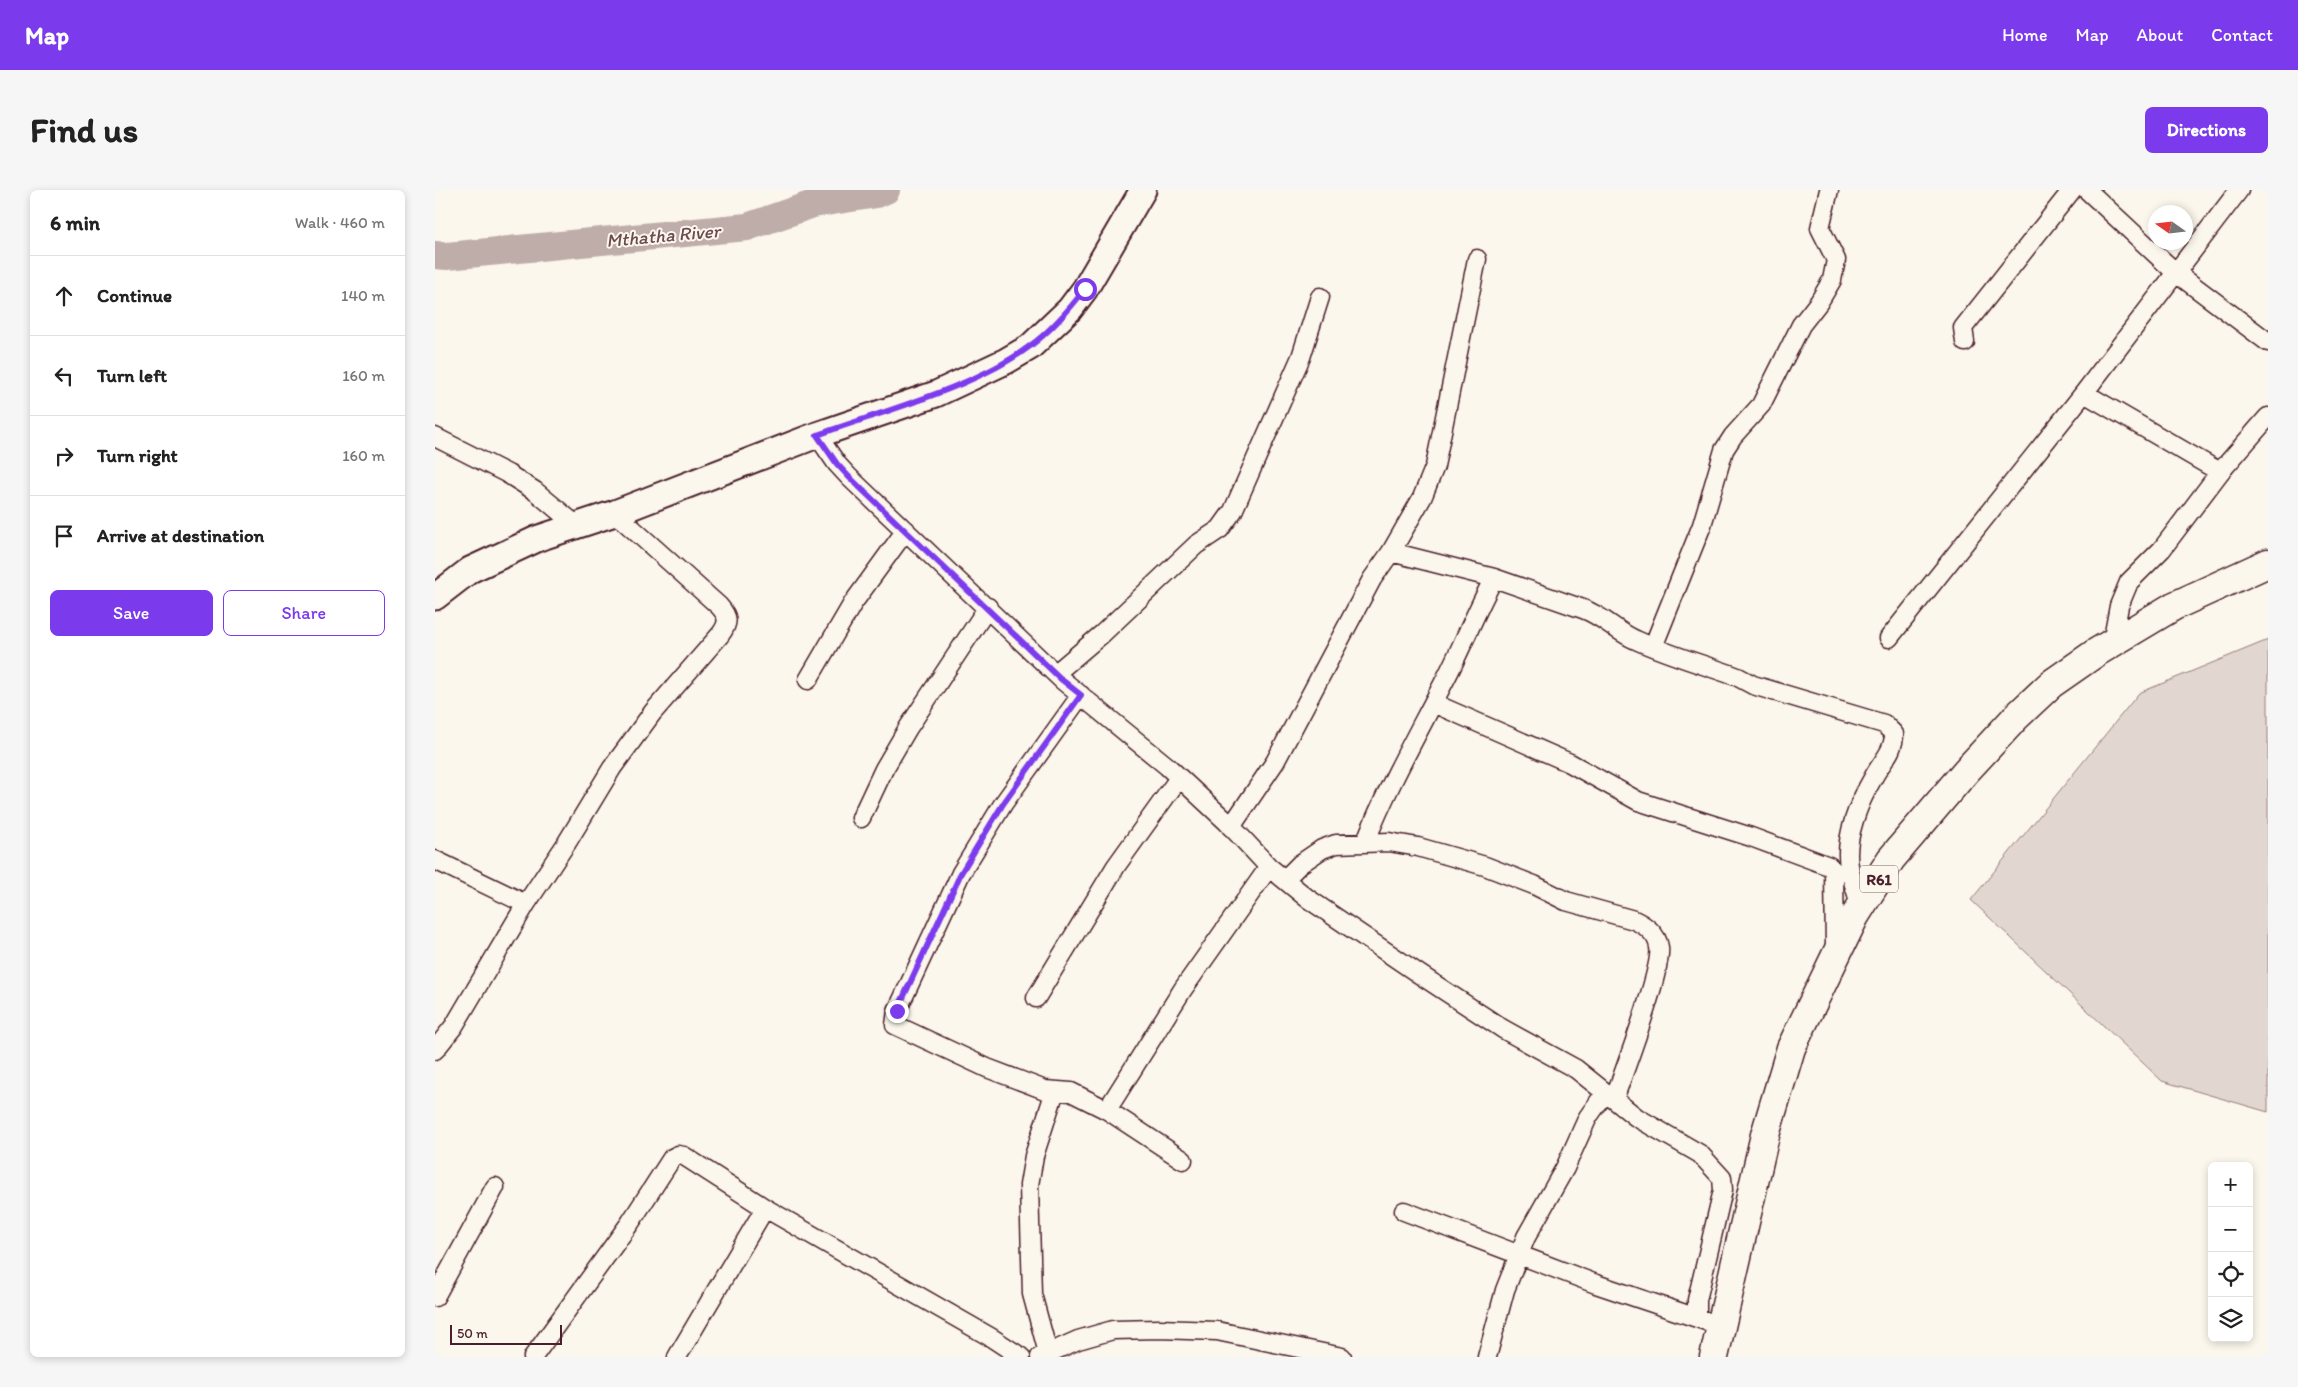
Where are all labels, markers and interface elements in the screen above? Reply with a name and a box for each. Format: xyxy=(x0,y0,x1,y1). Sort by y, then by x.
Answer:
text: Map xyxy=(25,21,69,50)
text: Home xyxy=(2002,24,2048,46)
text: Map xyxy=(2076,24,2109,46)
text: About xyxy=(2137,24,2183,46)
text: Contact xyxy=(2211,24,2273,46)
button: Directions xyxy=(2145,107,2268,153)
text: Find us xyxy=(30,109,138,151)
north arrow xyxy=(2148,205,2193,250)
text: 6 min xyxy=(50,210,100,235)
text: Walk · 460 m xyxy=(295,213,385,232)
water label: Mthatha River xyxy=(605,219,723,252)
route start xyxy=(1074,278,1097,301)
icon: ahead xyxy=(50,282,78,310)
text: Continue xyxy=(97,284,172,307)
text: 140 m xyxy=(341,286,385,305)
icon: left xyxy=(50,362,78,390)
text: Turn left xyxy=(97,364,167,387)
text: 160 m xyxy=(342,366,385,385)
icon: right xyxy=(50,442,78,470)
text: Turn right xyxy=(97,444,178,467)
text: 160 m xyxy=(342,446,385,465)
icon: arrive xyxy=(50,522,78,550)
text: Arrive at destination xyxy=(97,524,264,547)
button: Save xyxy=(50,590,213,636)
button: Share xyxy=(223,590,385,636)
road number: R61 xyxy=(1860,866,1898,892)
route end xyxy=(886,1000,909,1023)
map controls xyxy=(2208,1162,2253,1342)
button: + xyxy=(2208,1162,2253,1207)
button: − xyxy=(2208,1207,2253,1252)
button: locate xyxy=(2208,1252,2253,1297)
button: layers xyxy=(2208,1297,2253,1342)
scale bar xyxy=(450,1322,563,1345)
text: 50 m xyxy=(457,1325,488,1342)

